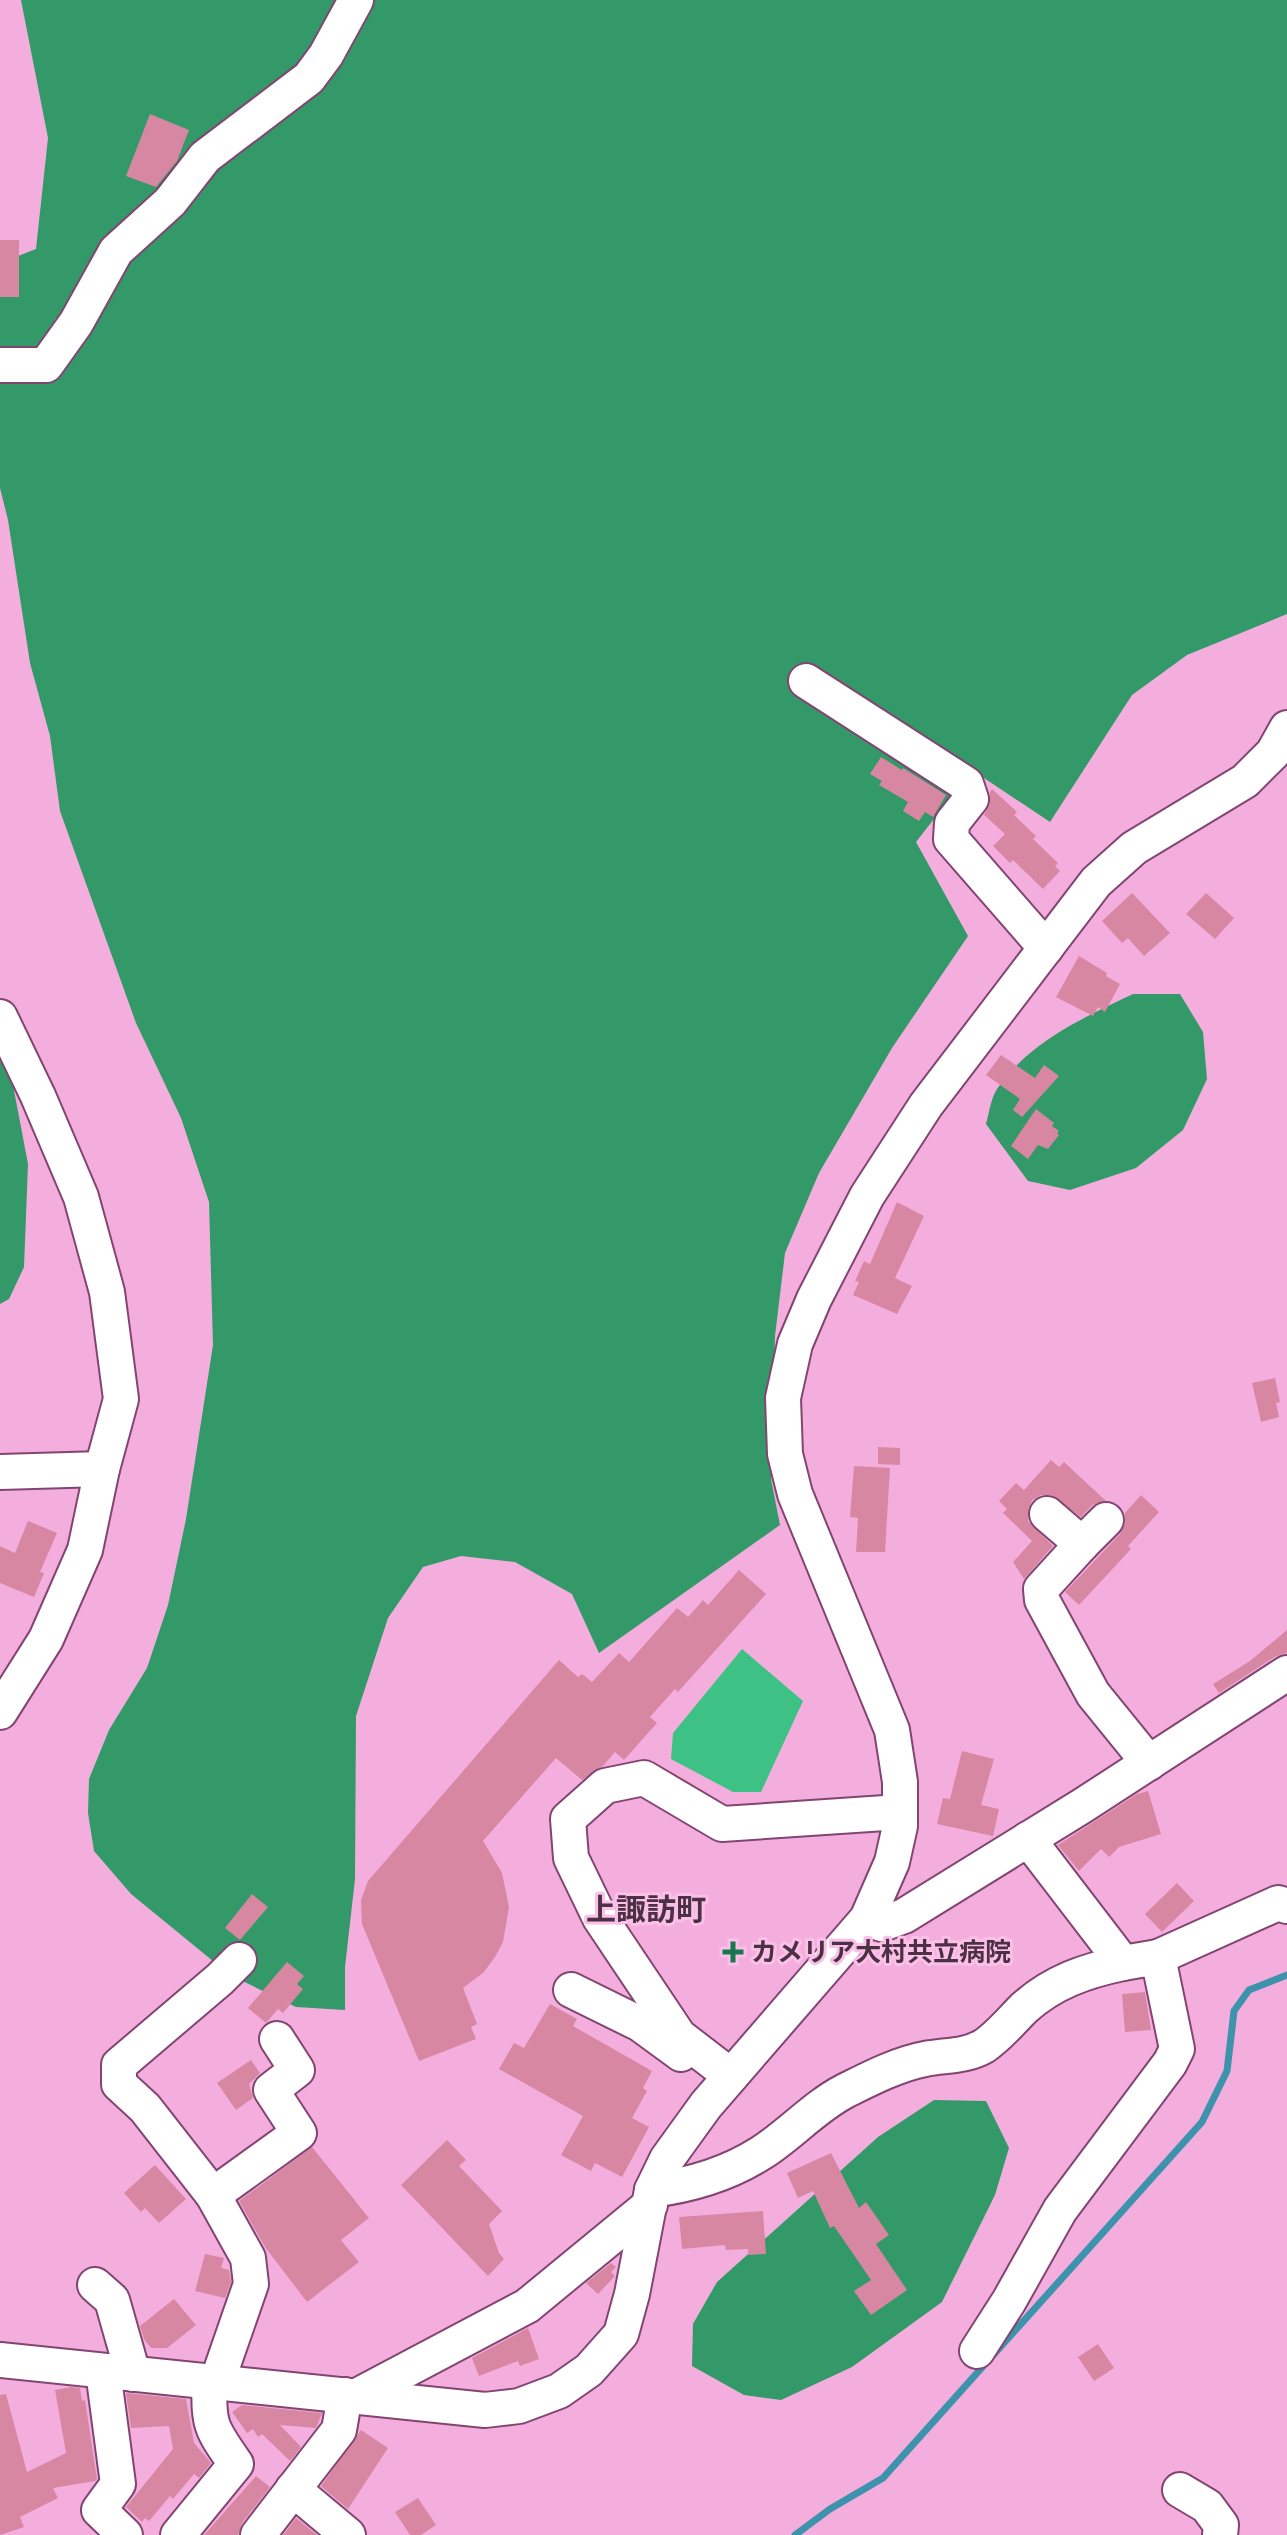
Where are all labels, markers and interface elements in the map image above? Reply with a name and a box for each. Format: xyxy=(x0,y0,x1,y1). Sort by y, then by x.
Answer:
district label: 上諏訪町 xyxy=(586,1890,706,1928)
place label: カメリア大村共立病院 xyxy=(751,1935,1011,1968)
marker: カメリア大村共立病院 xyxy=(722,1941,744,1963)

